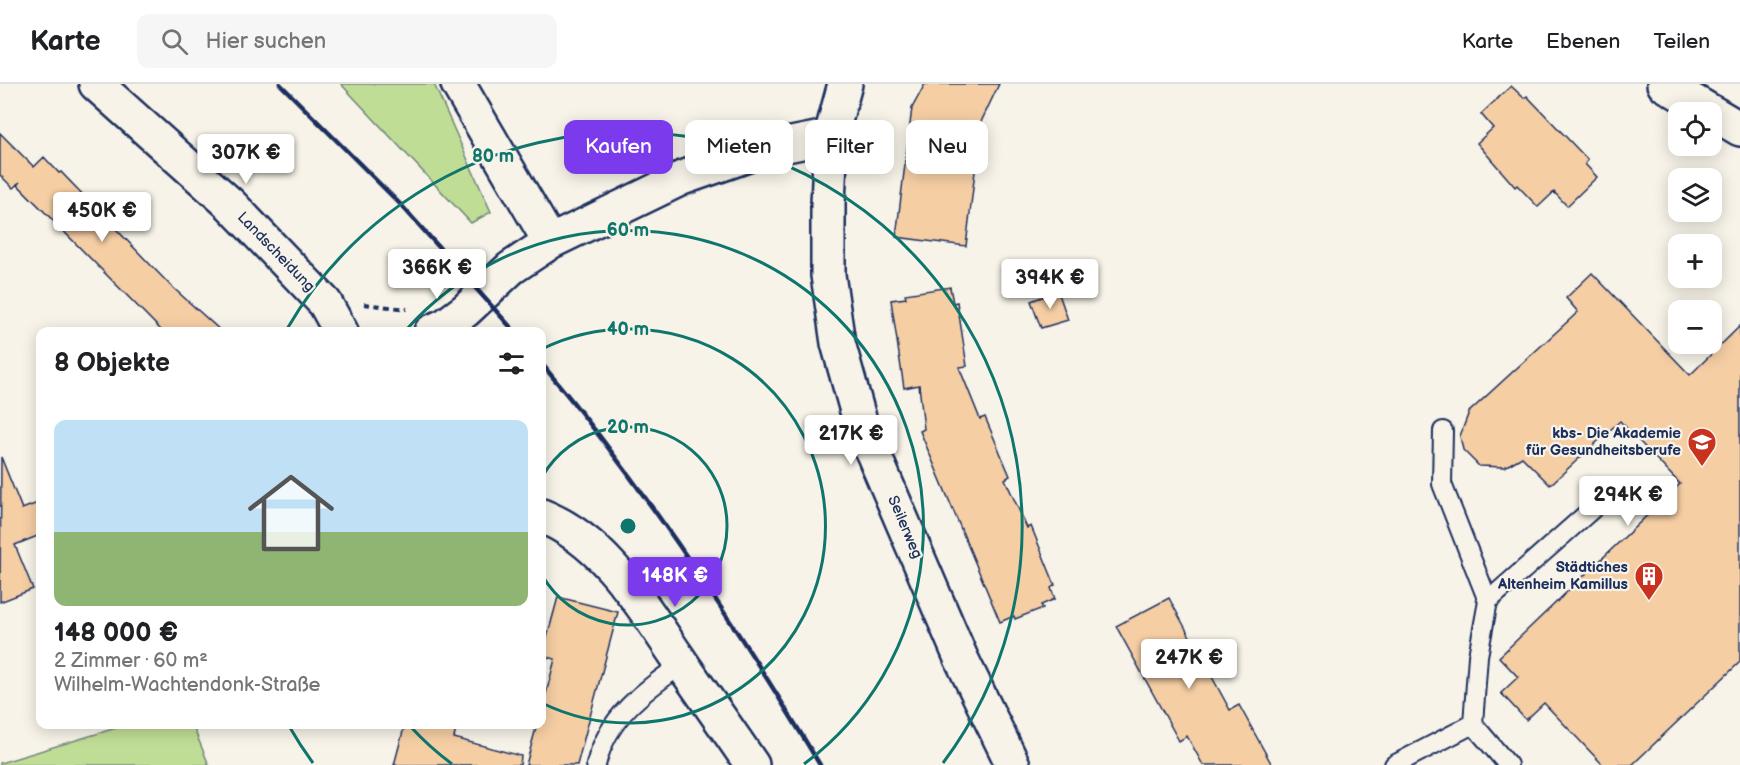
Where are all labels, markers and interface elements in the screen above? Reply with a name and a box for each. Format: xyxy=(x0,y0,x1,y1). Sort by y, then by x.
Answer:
search box xyxy=(137,14,557,68)
text: Karte xyxy=(30,25,101,58)
icon: search xyxy=(158,25,191,58)
text: Hier suchen xyxy=(206,28,326,55)
text: Karte xyxy=(1462,29,1513,54)
text: Ebenen xyxy=(1546,29,1620,54)
text: Teilen xyxy=(1653,29,1710,54)
map controls xyxy=(1668,102,1722,354)
button: locate xyxy=(1668,102,1722,156)
chip: Kaufen xyxy=(564,120,673,174)
chip: Mieten xyxy=(685,120,793,174)
chip: Filter xyxy=(805,120,894,174)
chip: Neu xyxy=(906,120,988,174)
pin: 307K € xyxy=(197,134,295,185)
text: 307K € xyxy=(211,141,281,165)
text: 80 m xyxy=(472,146,514,167)
button: layers xyxy=(1668,168,1722,222)
pin: 450K € xyxy=(53,192,151,243)
text: 450K € xyxy=(67,199,137,223)
street label: Landscheidung xyxy=(233,208,319,296)
text: 60 m xyxy=(607,220,649,241)
button: + xyxy=(1668,234,1722,288)
pin: 366K € xyxy=(388,249,486,300)
text: 366K € xyxy=(402,256,472,280)
pin: 394K € xyxy=(1001,259,1099,310)
text: 394K € xyxy=(1015,266,1085,290)
button: − xyxy=(1668,300,1722,354)
text: 40 m xyxy=(607,319,649,340)
icon: filters xyxy=(495,347,528,380)
text: 8 Objekte xyxy=(54,348,170,379)
pin: 217K € xyxy=(802,415,900,466)
text: 20 m xyxy=(607,417,649,438)
text: 217K € xyxy=(818,422,884,446)
place label: kbs- Die Akademie für Gesundheitsberufe xyxy=(1526,424,1681,460)
school or university icon: kbs- Die Akademie für Gesundheitsberufe xyxy=(1686,426,1718,468)
icon: home xyxy=(237,459,345,567)
pin: 294K € xyxy=(1579,476,1677,527)
text: 294K € xyxy=(1593,483,1663,507)
street label: Seilerweg xyxy=(883,493,927,561)
centre of rings xyxy=(618,516,638,536)
pin: 148K € xyxy=(626,557,724,608)
place label: Städtiches Altenheim Kamillus xyxy=(1497,558,1628,594)
building icon: Städtiches Altenheim Kamillus xyxy=(1633,560,1665,602)
text: 148K € xyxy=(642,564,708,588)
text: 148 000 € xyxy=(54,618,178,649)
pin: 247K € xyxy=(1140,639,1238,690)
text: 247K € xyxy=(1155,646,1223,670)
text: 2 Zimmer · 60 m² xyxy=(54,649,208,673)
text: Wilhelm-Wachtendonk-Straße xyxy=(54,673,320,697)

